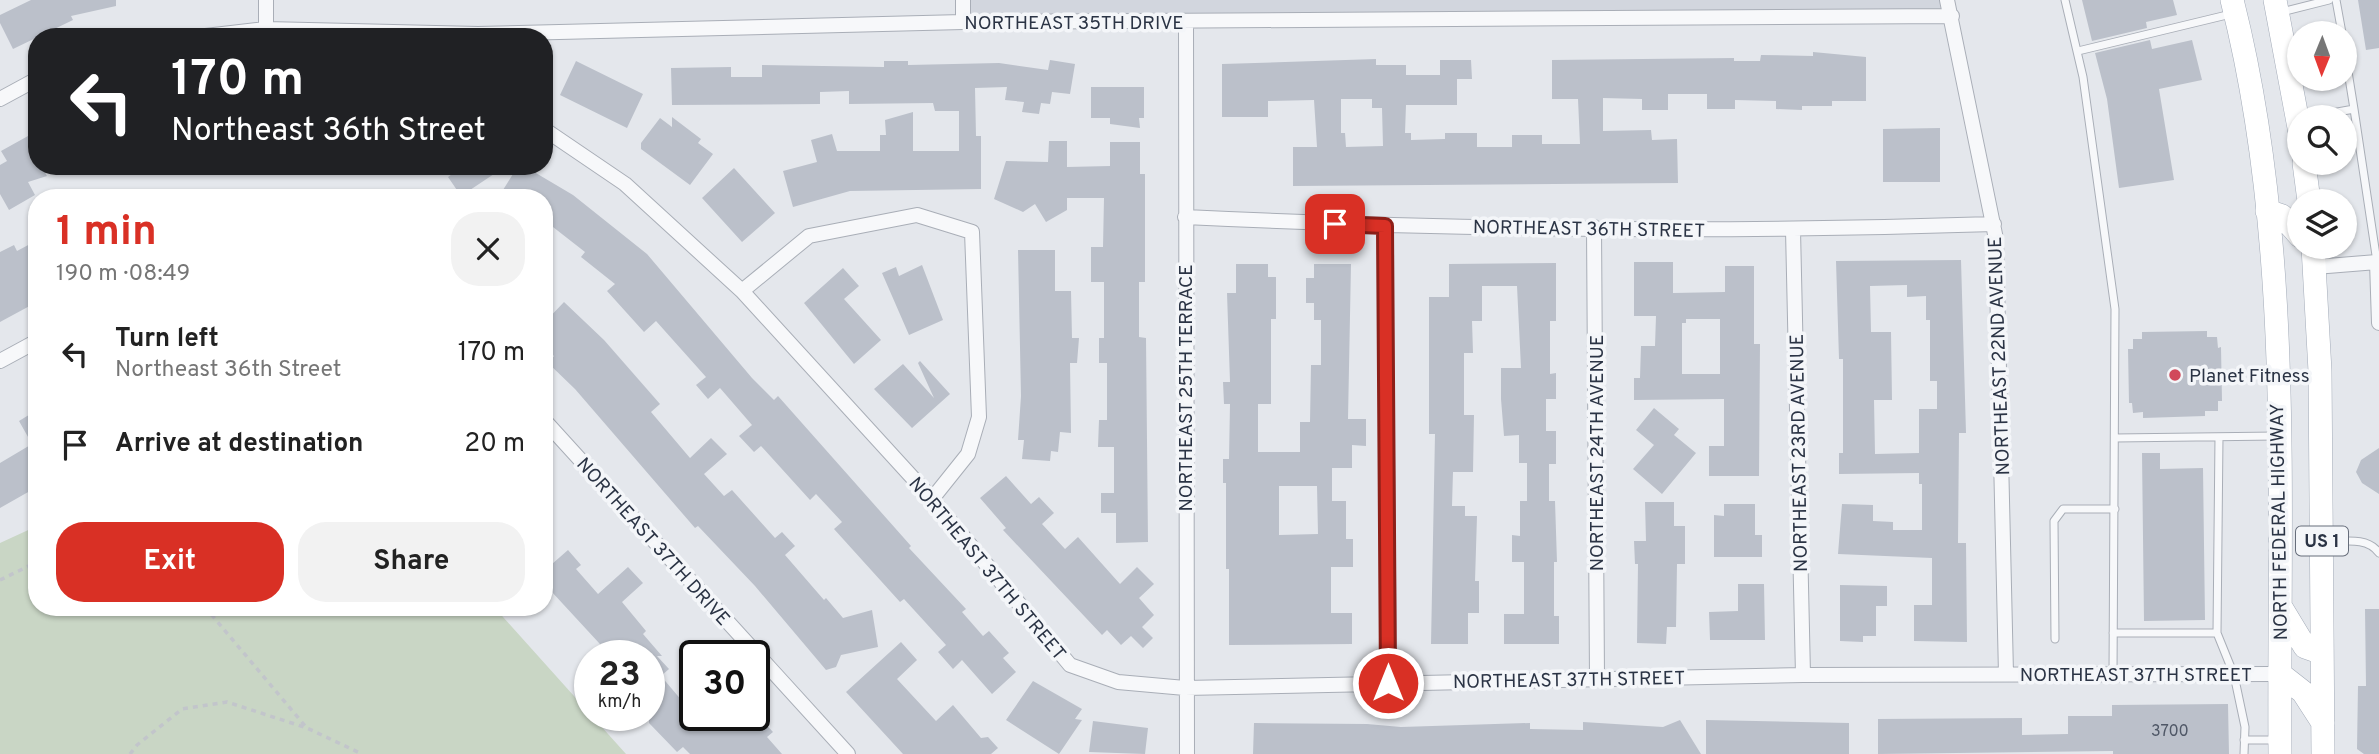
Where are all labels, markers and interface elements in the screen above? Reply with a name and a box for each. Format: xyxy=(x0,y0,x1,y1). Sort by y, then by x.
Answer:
street label: NORTHEAST 35TH DRIVE xyxy=(964,12,1184,36)
north arrow xyxy=(2287,21,2357,91)
map controls xyxy=(2287,21,2357,259)
text: 170 m xyxy=(171,51,304,113)
icon: left xyxy=(56,56,147,147)
button: search xyxy=(2287,105,2357,175)
text: Northeast 36th Street xyxy=(171,112,486,152)
button: layers xyxy=(2287,189,2357,259)
pin xyxy=(1305,194,1365,254)
icon: arrive xyxy=(1316,205,1354,243)
text: 1 min xyxy=(56,207,157,260)
button: close xyxy=(451,212,525,286)
street label: NORTHEAST 36TH STREET xyxy=(1473,216,1705,244)
street label: NORTHEAST 22ND AVENUE xyxy=(1984,236,2016,476)
text: 190 m · 08:49 xyxy=(56,260,190,289)
street label: NORTHEAST 25TH TERRACE xyxy=(1175,264,1199,512)
text: Turn left xyxy=(115,323,219,356)
street label: NORTHEAST 23RD AVENUE xyxy=(1786,334,1814,572)
icon: left xyxy=(56,335,94,373)
street label: NORTHEAST 24TH AVENUE xyxy=(1586,335,1610,571)
text: 170 m xyxy=(458,337,525,370)
text: Northeast 36th Street xyxy=(115,356,341,385)
place label: Planet Fitness xyxy=(2189,365,2310,389)
marker: Planet Fitness xyxy=(2167,367,2183,383)
street label: NORTH FEDERAL HIGHWAY xyxy=(2266,403,2294,641)
icon: arrive xyxy=(56,426,94,464)
text: Arrive at destination xyxy=(115,428,363,461)
text: 20 m xyxy=(464,428,525,461)
street label: NORTHEAST 37TH DRIVE xyxy=(571,453,734,631)
street label: NORTHEAST 37TH STREET xyxy=(903,473,1070,666)
button: Exit xyxy=(56,522,284,602)
button: Share xyxy=(298,522,525,602)
road number: US 1 xyxy=(2296,526,2348,556)
speed limit sign: 30 xyxy=(679,640,770,731)
position arrow xyxy=(1351,646,1425,720)
text: 23 xyxy=(598,654,641,698)
street label: NORTHEAST 37TH STREET xyxy=(2020,664,2252,688)
street label: NORTHEAST 37TH STREET xyxy=(1453,667,1685,695)
text: km/h xyxy=(598,691,641,714)
house number: 3700 xyxy=(2151,722,2189,742)

